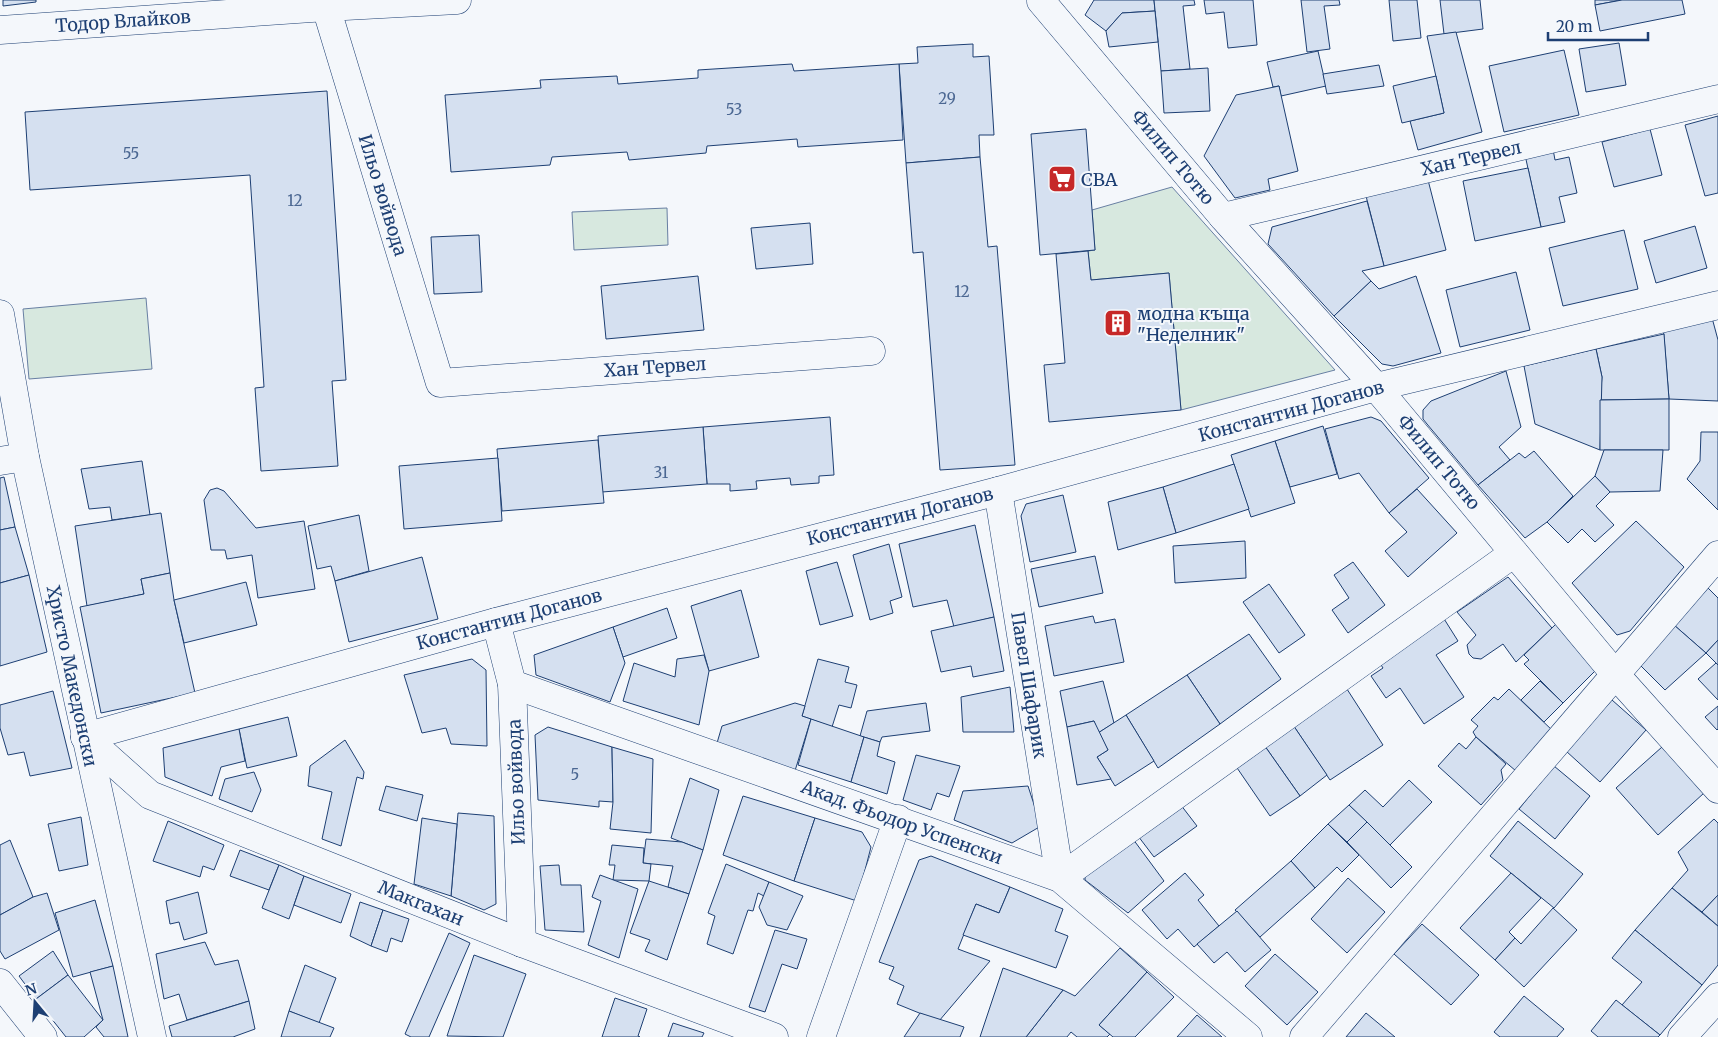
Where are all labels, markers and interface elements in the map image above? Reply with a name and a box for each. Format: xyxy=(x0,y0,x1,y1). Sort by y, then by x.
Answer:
street label: Тодор Влайков xyxy=(55,5,192,37)
scale bar xyxy=(1548,10,1648,42)
text: 20 m xyxy=(1556,17,1593,36)
house number: 29 xyxy=(938,89,956,108)
house number: 53 xyxy=(726,100,742,119)
street label: Филип Тотю xyxy=(1127,105,1219,209)
street label: Ильо войвода xyxy=(354,131,413,259)
street label: Хан Тервел xyxy=(1418,135,1524,181)
house number: 55 xyxy=(123,144,139,163)
supermarket icon: CBA xyxy=(1047,164,1077,194)
place label: CBA xyxy=(1081,168,1118,191)
house number: 12 xyxy=(287,191,303,210)
house number: 12 xyxy=(954,282,970,301)
place label: модна къща "Неделник" xyxy=(1137,302,1250,346)
building icon: модна къща "Неделник" xyxy=(1103,308,1133,338)
street label: Хан Тервел xyxy=(603,352,707,382)
street label: Константин Доганов xyxy=(1196,375,1387,447)
street label: Филип Тотю xyxy=(1393,410,1485,514)
house number: 31 xyxy=(654,463,669,482)
street label: Константин Доганов xyxy=(804,482,996,550)
street label: Христо Македонски xyxy=(42,583,102,769)
street label: Константин Доганов xyxy=(414,583,605,655)
street label: Павел Шафарик xyxy=(1006,610,1052,761)
street label: Ильо войвода xyxy=(502,718,530,845)
house number: 5 xyxy=(571,765,579,784)
street label: Акад. Фьодор Успенски xyxy=(797,775,1006,869)
street label: Макгахан xyxy=(375,875,467,931)
north arrow xyxy=(10,977,60,1027)
text: N xyxy=(23,979,39,1000)

